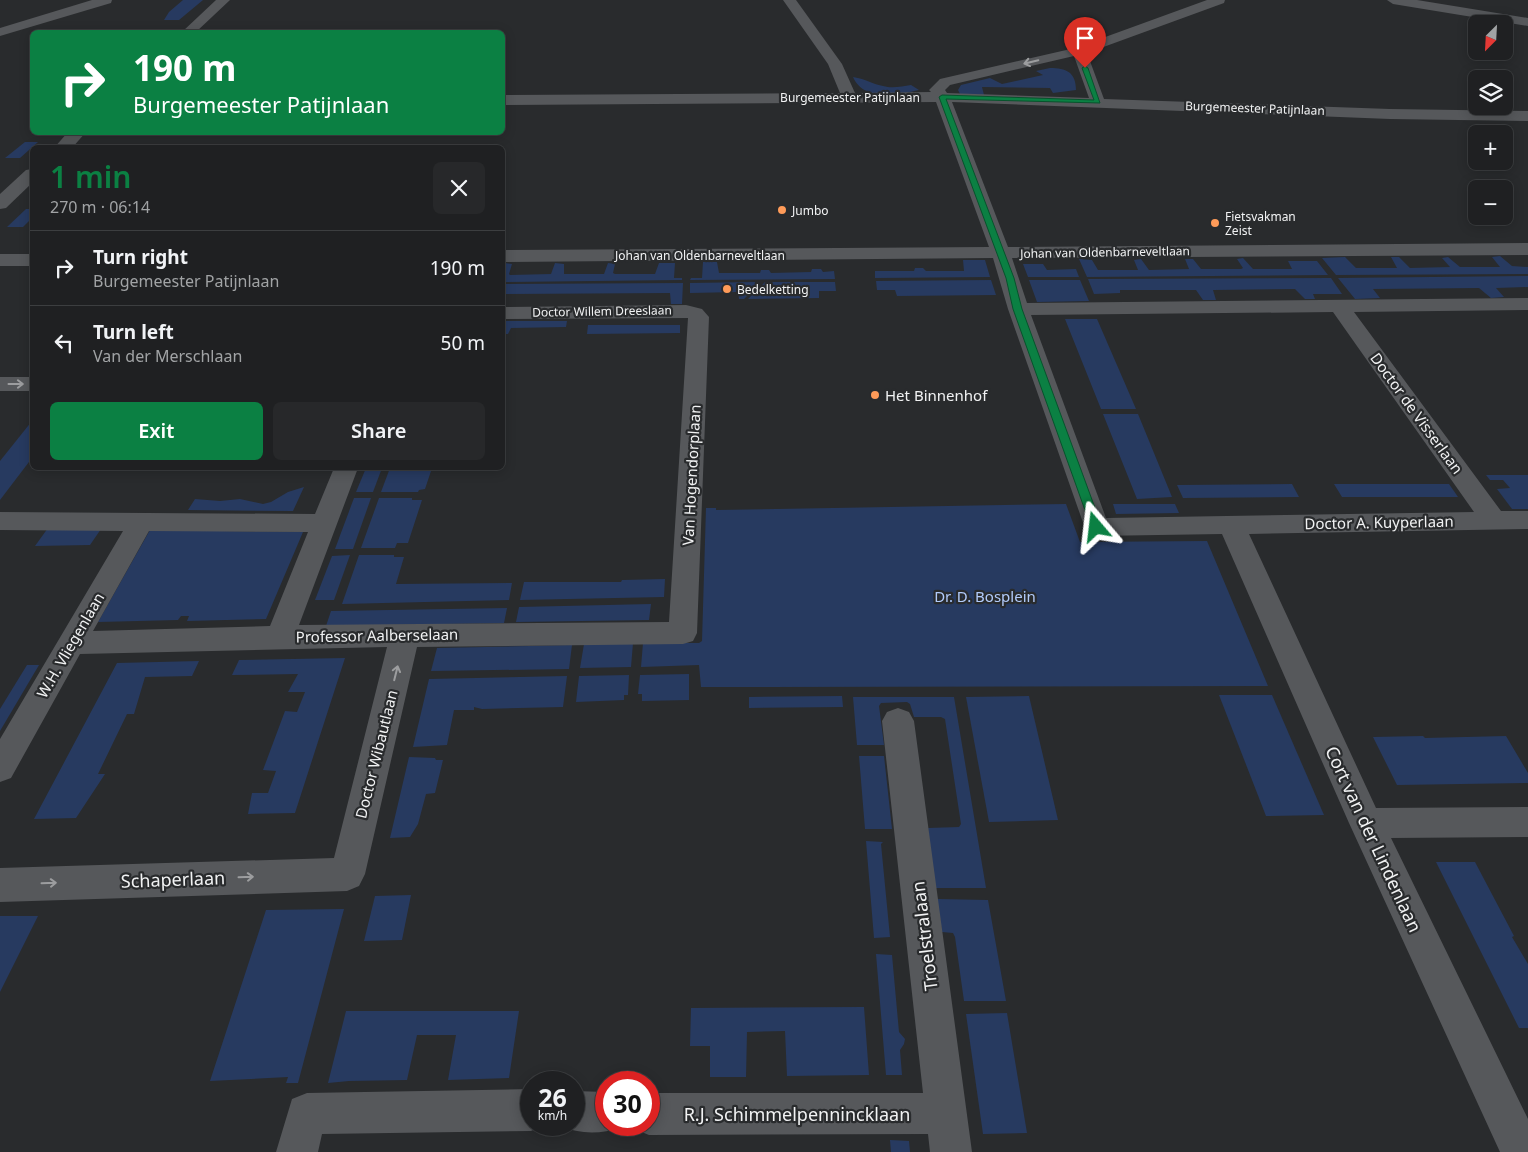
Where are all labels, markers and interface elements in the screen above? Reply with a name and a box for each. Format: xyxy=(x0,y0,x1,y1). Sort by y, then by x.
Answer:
north arrow xyxy=(1468,15,1512,60)
map controls xyxy=(1468,15,1513,225)
pin xyxy=(1064,17,1106,68)
icon: arrive xyxy=(1071,24,1099,52)
text: 190 m xyxy=(133,44,236,91)
icon: right xyxy=(50,50,115,115)
one-way arrow xyxy=(1024,58,1040,67)
button: layers xyxy=(1468,70,1513,115)
text: Burgemeester Patijnlaan xyxy=(133,89,389,119)
street label: Burgemeester Patijnlaan xyxy=(780,89,920,106)
street label: Burgemeester Patijnlaan xyxy=(1185,97,1325,119)
button: + xyxy=(1468,125,1513,170)
text: 1 min xyxy=(50,156,131,197)
button: close xyxy=(433,162,485,214)
button: − xyxy=(1468,180,1513,225)
text: 270 m · 06:14 xyxy=(50,196,150,218)
place label: Jumbo xyxy=(791,202,829,219)
marker: Jumbo xyxy=(776,204,788,216)
place label: Fietsvakman Zeist xyxy=(1225,208,1296,239)
marker: Fietsvakman Zeist xyxy=(1209,217,1221,229)
street label: Johan van Oldenbarneveltlaan xyxy=(1019,242,1190,262)
text: Turn right xyxy=(93,244,188,270)
street label: Johan van Oldenbarneveltlaan xyxy=(614,247,785,264)
icon: right xyxy=(50,254,78,282)
text: 190 m xyxy=(430,255,485,281)
text: Burgemeester Patijnlaan xyxy=(93,270,279,292)
place label: Bedelketting xyxy=(737,281,809,298)
marker: Bedelketting xyxy=(721,283,733,295)
street label: Doctor Willem Dreeslaan xyxy=(532,301,672,321)
text: Turn left xyxy=(93,319,174,345)
icon: left xyxy=(50,329,78,357)
text: 50 m xyxy=(441,330,485,356)
text: Van der Merschlaan xyxy=(93,345,242,367)
street label: Doctor de Visserlaan xyxy=(1366,348,1468,478)
one-way arrow xyxy=(8,379,24,389)
place label: Het Binnenhof xyxy=(885,385,988,405)
marker: Het Binnenhof xyxy=(869,389,881,401)
button: Exit xyxy=(50,402,263,460)
button: Share xyxy=(273,402,485,460)
street label: Van Hogendorplaan xyxy=(677,404,705,546)
position arrow xyxy=(1069,500,1121,552)
street label: Doctor A. Kuyperlaan xyxy=(1304,511,1454,533)
park label: Dr. D. Bosplein xyxy=(934,586,1036,606)
street label: W.H. Vliegenlaan xyxy=(32,589,108,701)
street label: Professor Aalberselaan xyxy=(296,624,458,646)
one-way arrow xyxy=(392,666,401,682)
street label: Doctor Wibautlaan xyxy=(350,688,402,820)
street label: Cort van der Lindenlaan xyxy=(1320,742,1428,936)
street label: Schaperlaan xyxy=(120,865,226,893)
one-way arrow xyxy=(238,872,254,882)
one-way arrow xyxy=(40,878,56,888)
street label: Troelstralaan xyxy=(905,880,943,992)
speed limit sign: 30 xyxy=(595,1071,660,1136)
text: 26 xyxy=(538,1080,567,1114)
street label: R.J. Schimmelpennincklaan xyxy=(684,1102,910,1126)
text: km/h xyxy=(538,1107,567,1124)

